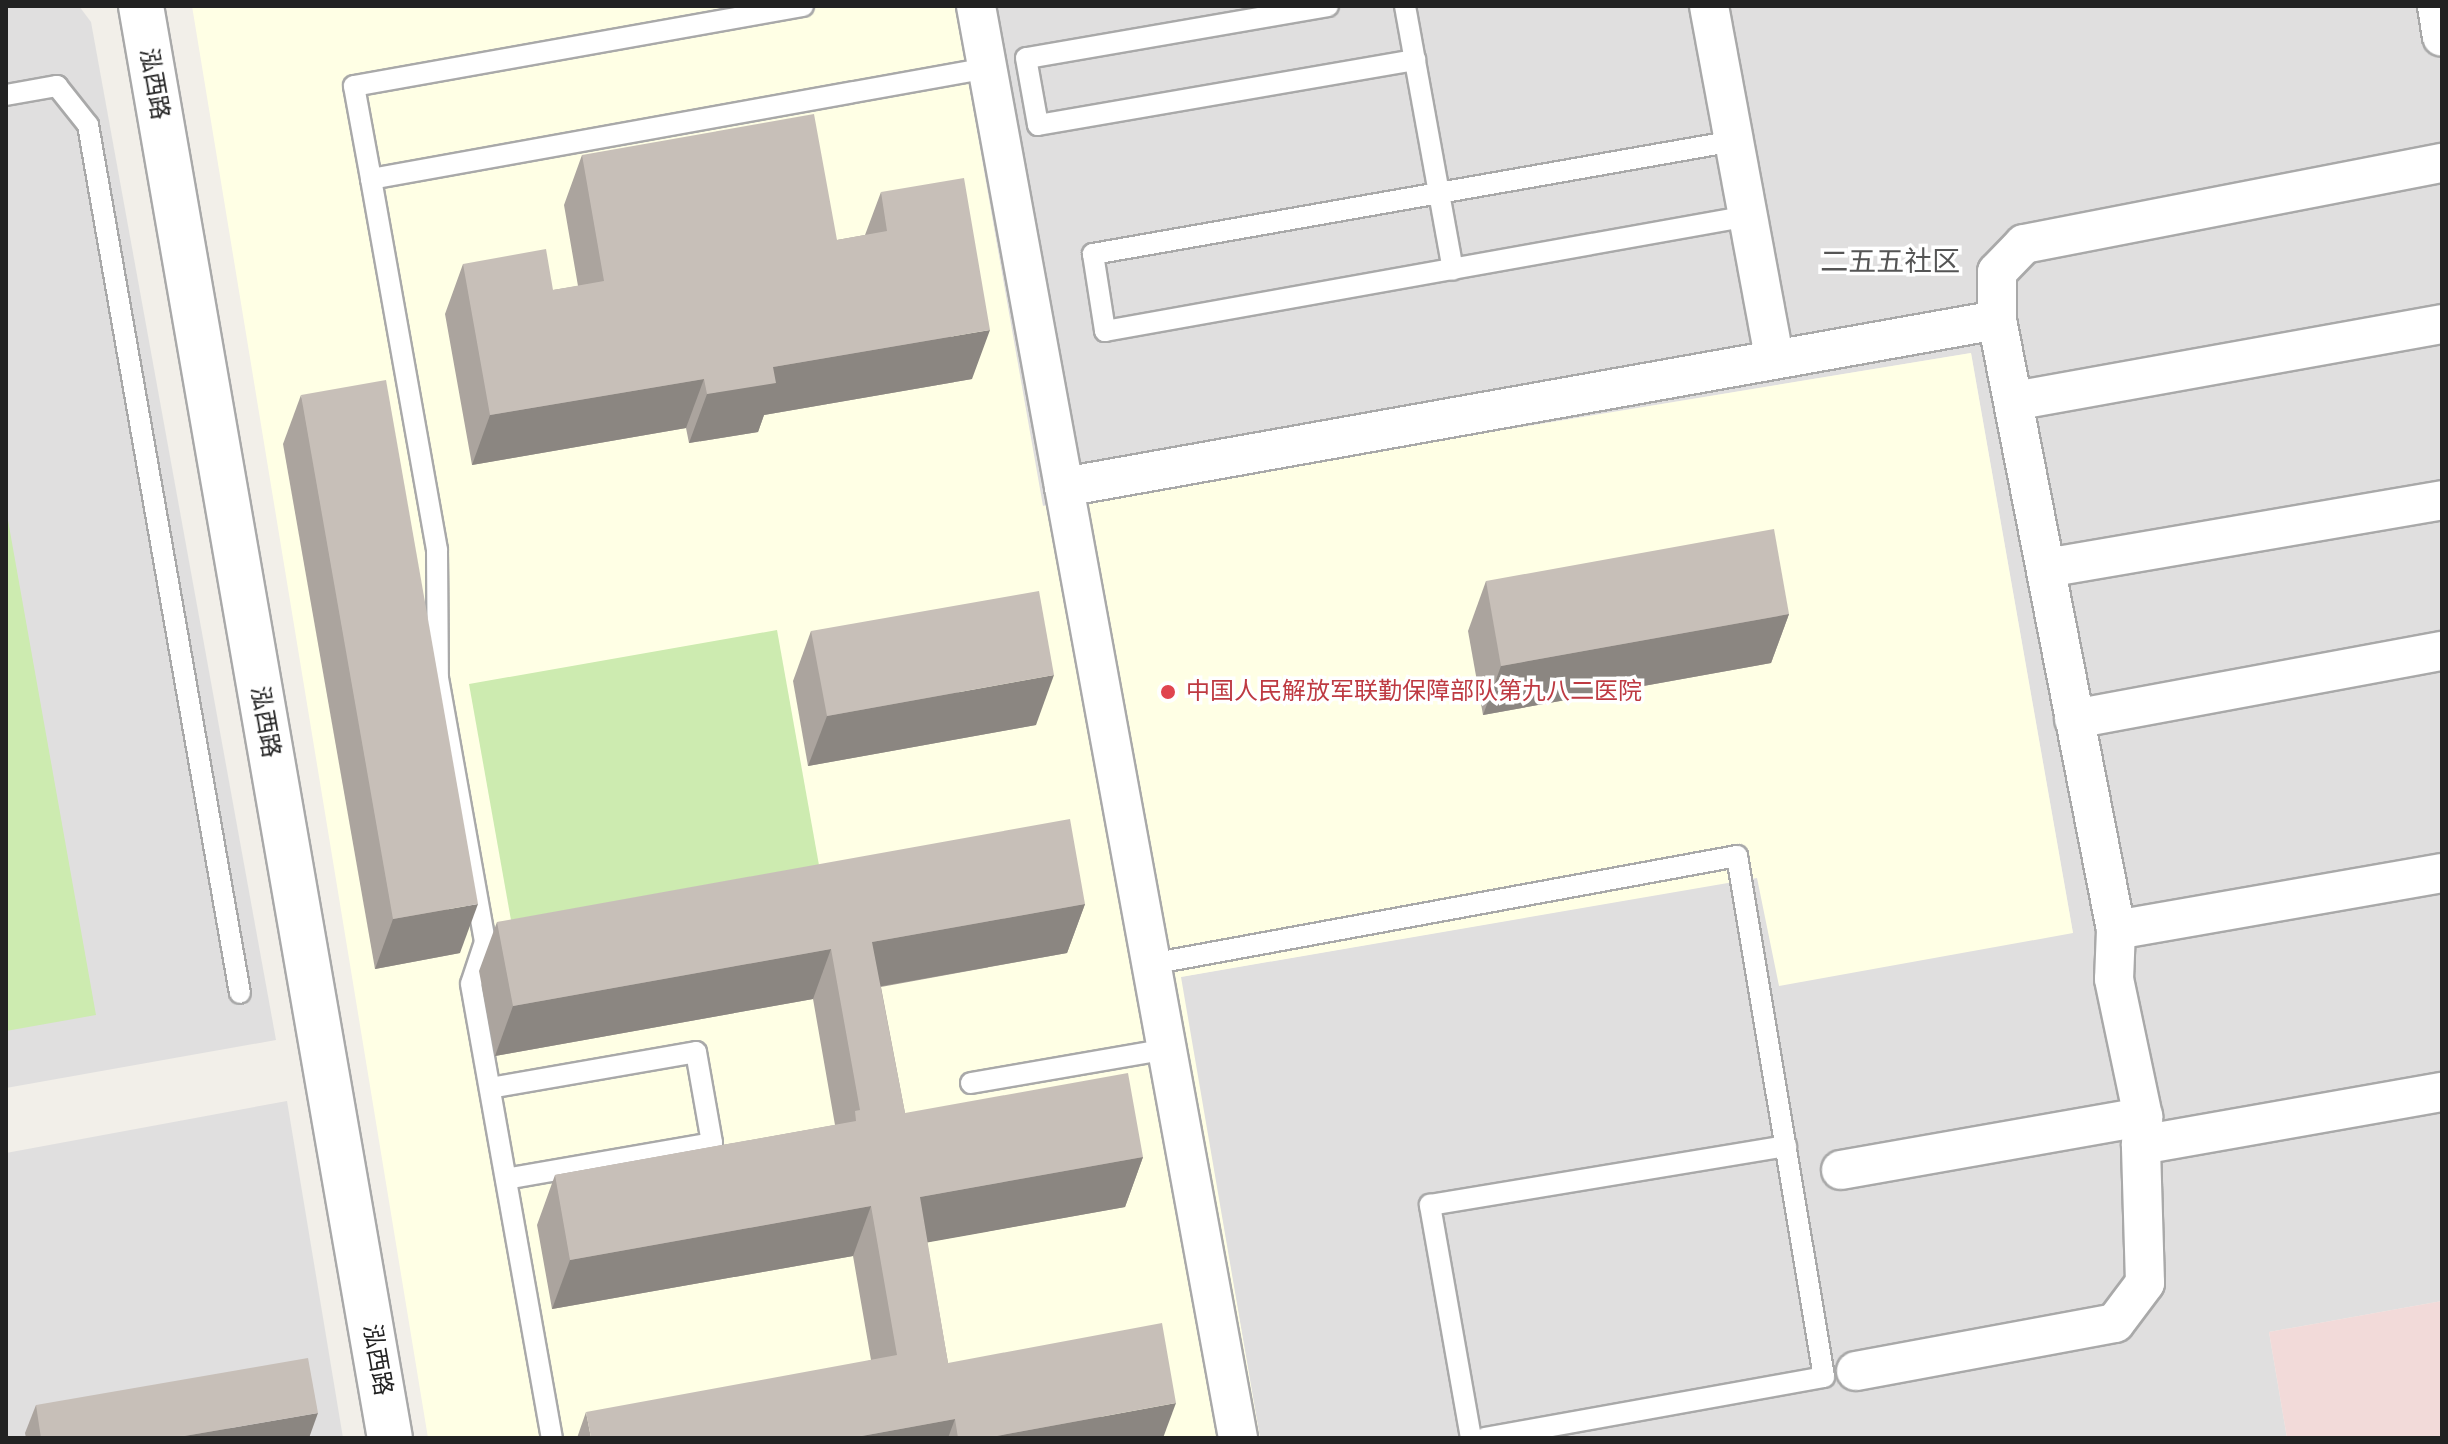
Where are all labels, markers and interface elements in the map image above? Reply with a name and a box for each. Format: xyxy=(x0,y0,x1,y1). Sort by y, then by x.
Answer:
street label: 泓西路 xyxy=(134,46,174,122)
district label: 二五五社区 xyxy=(1820,245,1960,279)
place label: 中国人民解放军联勤保障部队第九八二医院 xyxy=(1186,678,1642,706)
marker: 中国人民解放军联勤保障部队第九八二医院 xyxy=(1157,681,1179,703)
street label: 泓西路 xyxy=(245,684,285,760)
street label: 泓西路 xyxy=(357,1322,397,1398)

